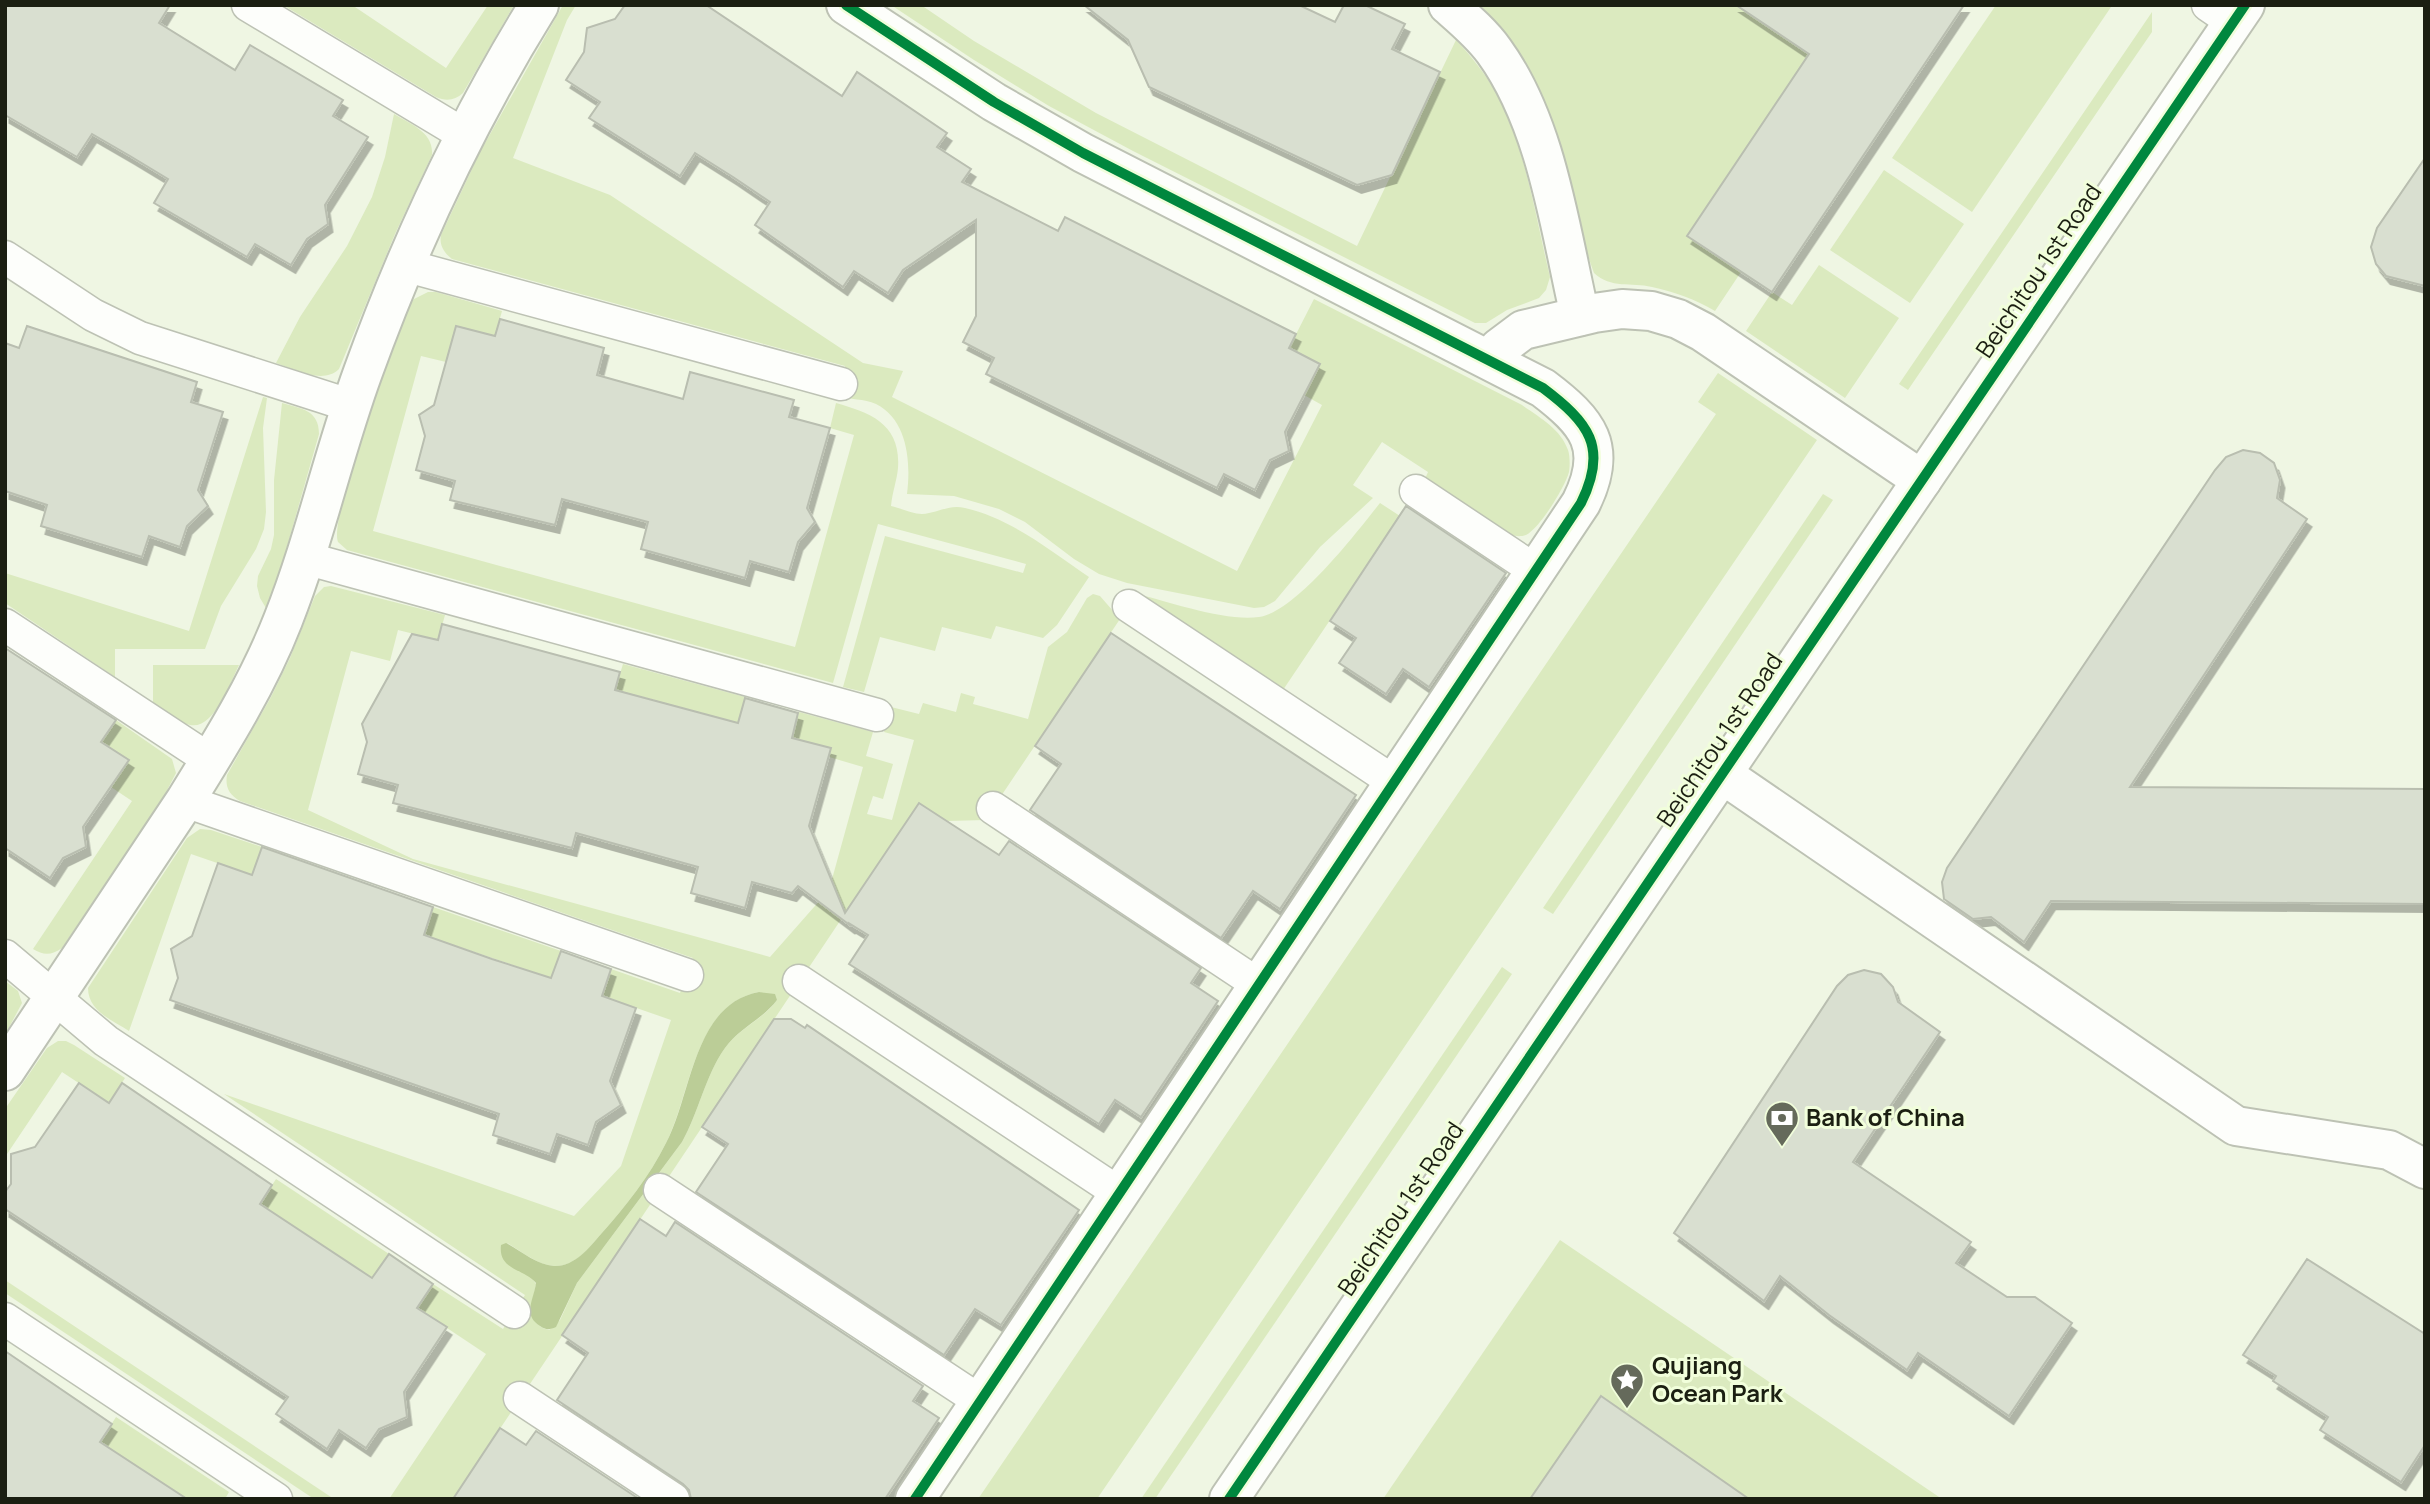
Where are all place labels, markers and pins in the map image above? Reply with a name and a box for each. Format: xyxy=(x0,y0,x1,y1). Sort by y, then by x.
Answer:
bank icon: Bank of China xyxy=(1763,1099,1801,1148)
place label: Bank of China xyxy=(1806,1100,1965,1133)
place label: Qujiang Ocean Park xyxy=(1652,1348,1784,1409)
place icon: Qujiang Ocean Park xyxy=(1608,1361,1646,1410)

